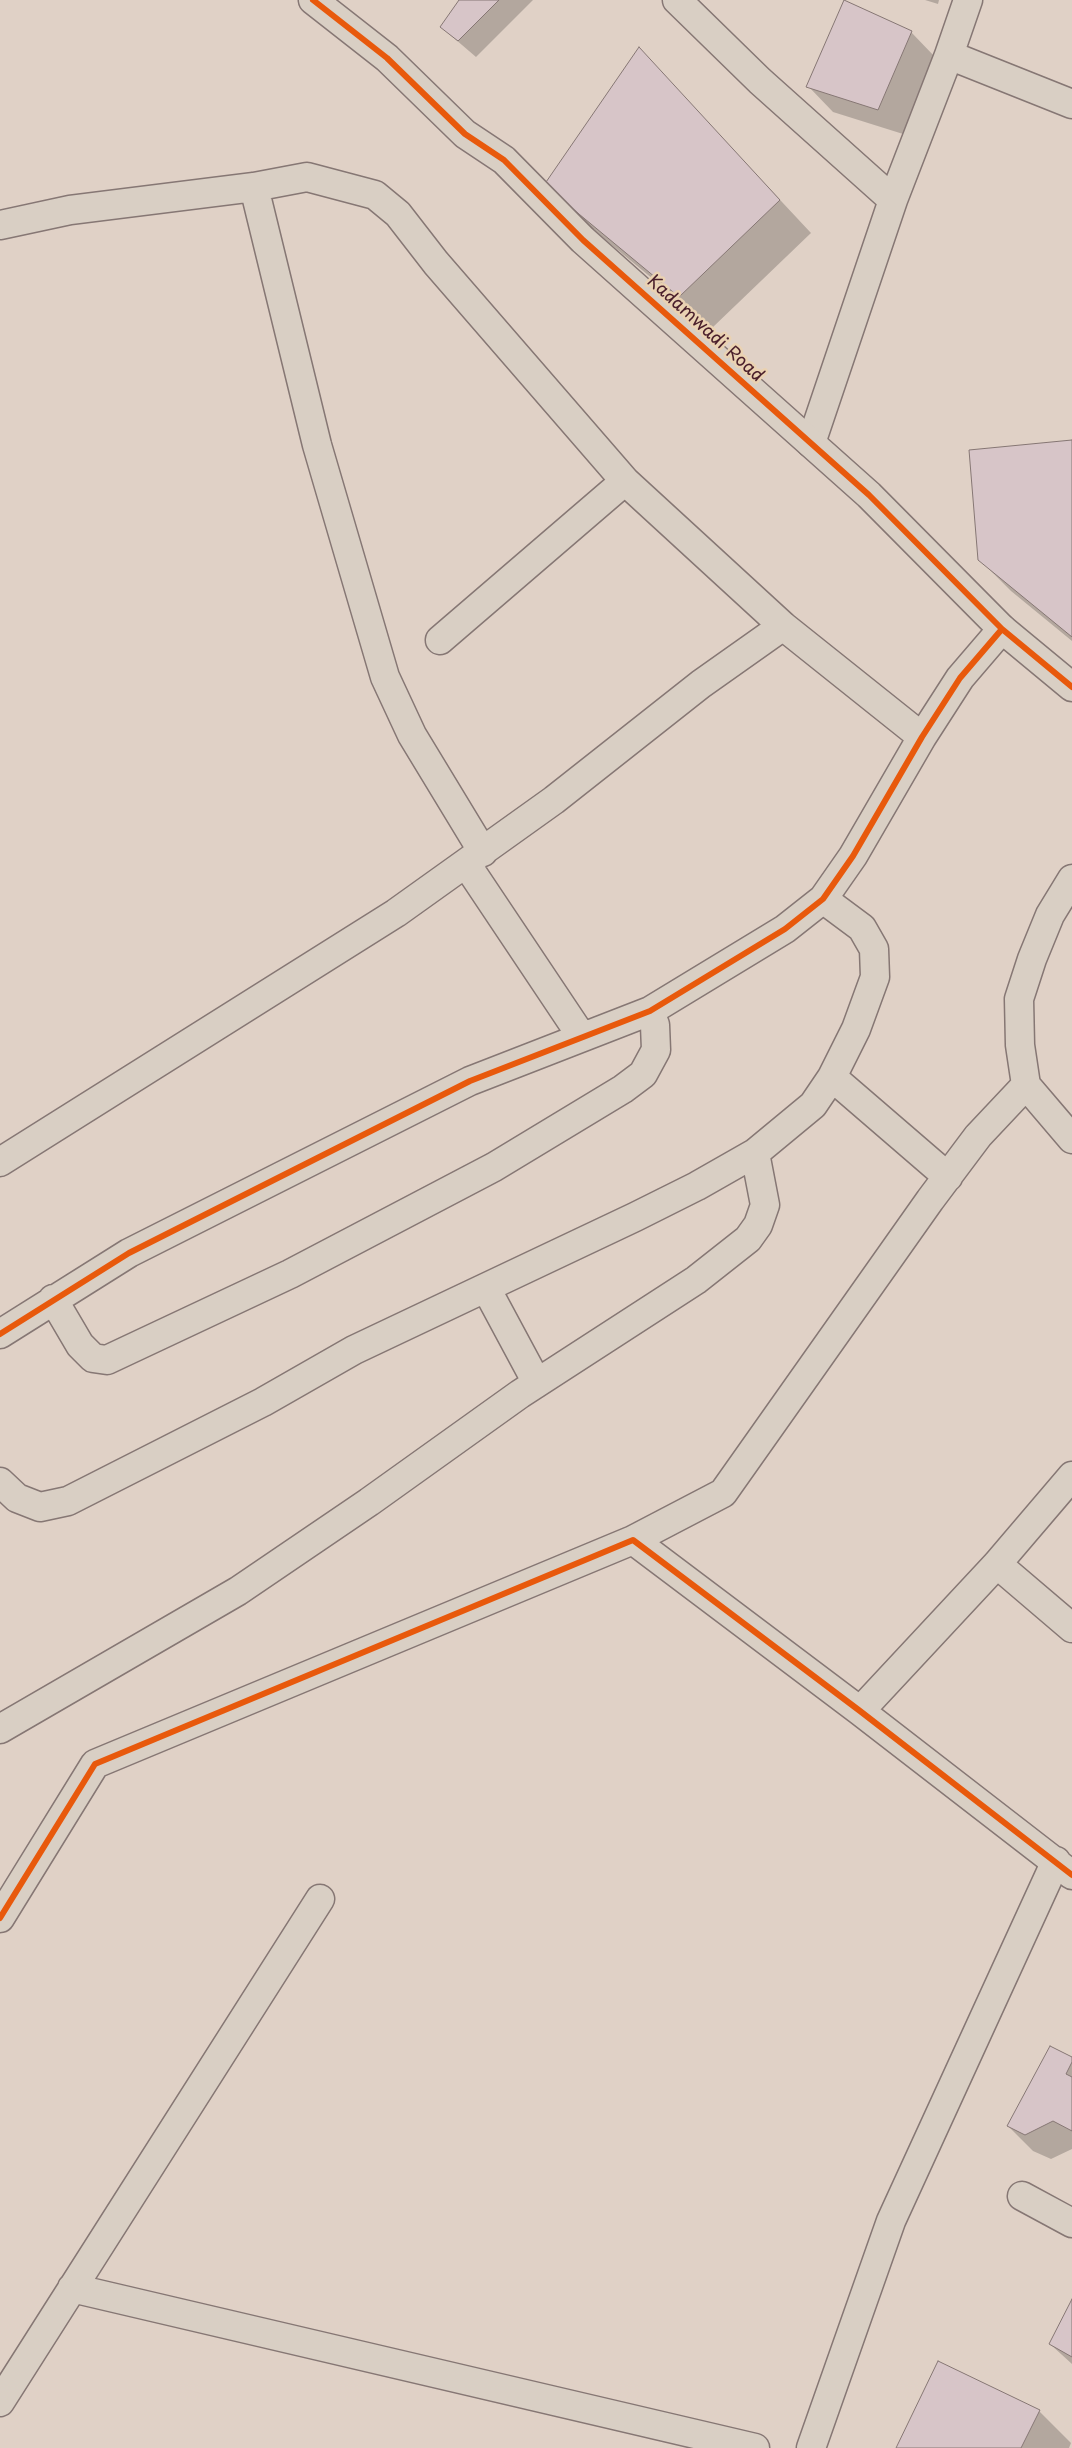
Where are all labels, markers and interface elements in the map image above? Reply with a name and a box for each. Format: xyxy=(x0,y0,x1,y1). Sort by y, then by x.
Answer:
street label: Kadamwadi Road xyxy=(642,271,768,387)

